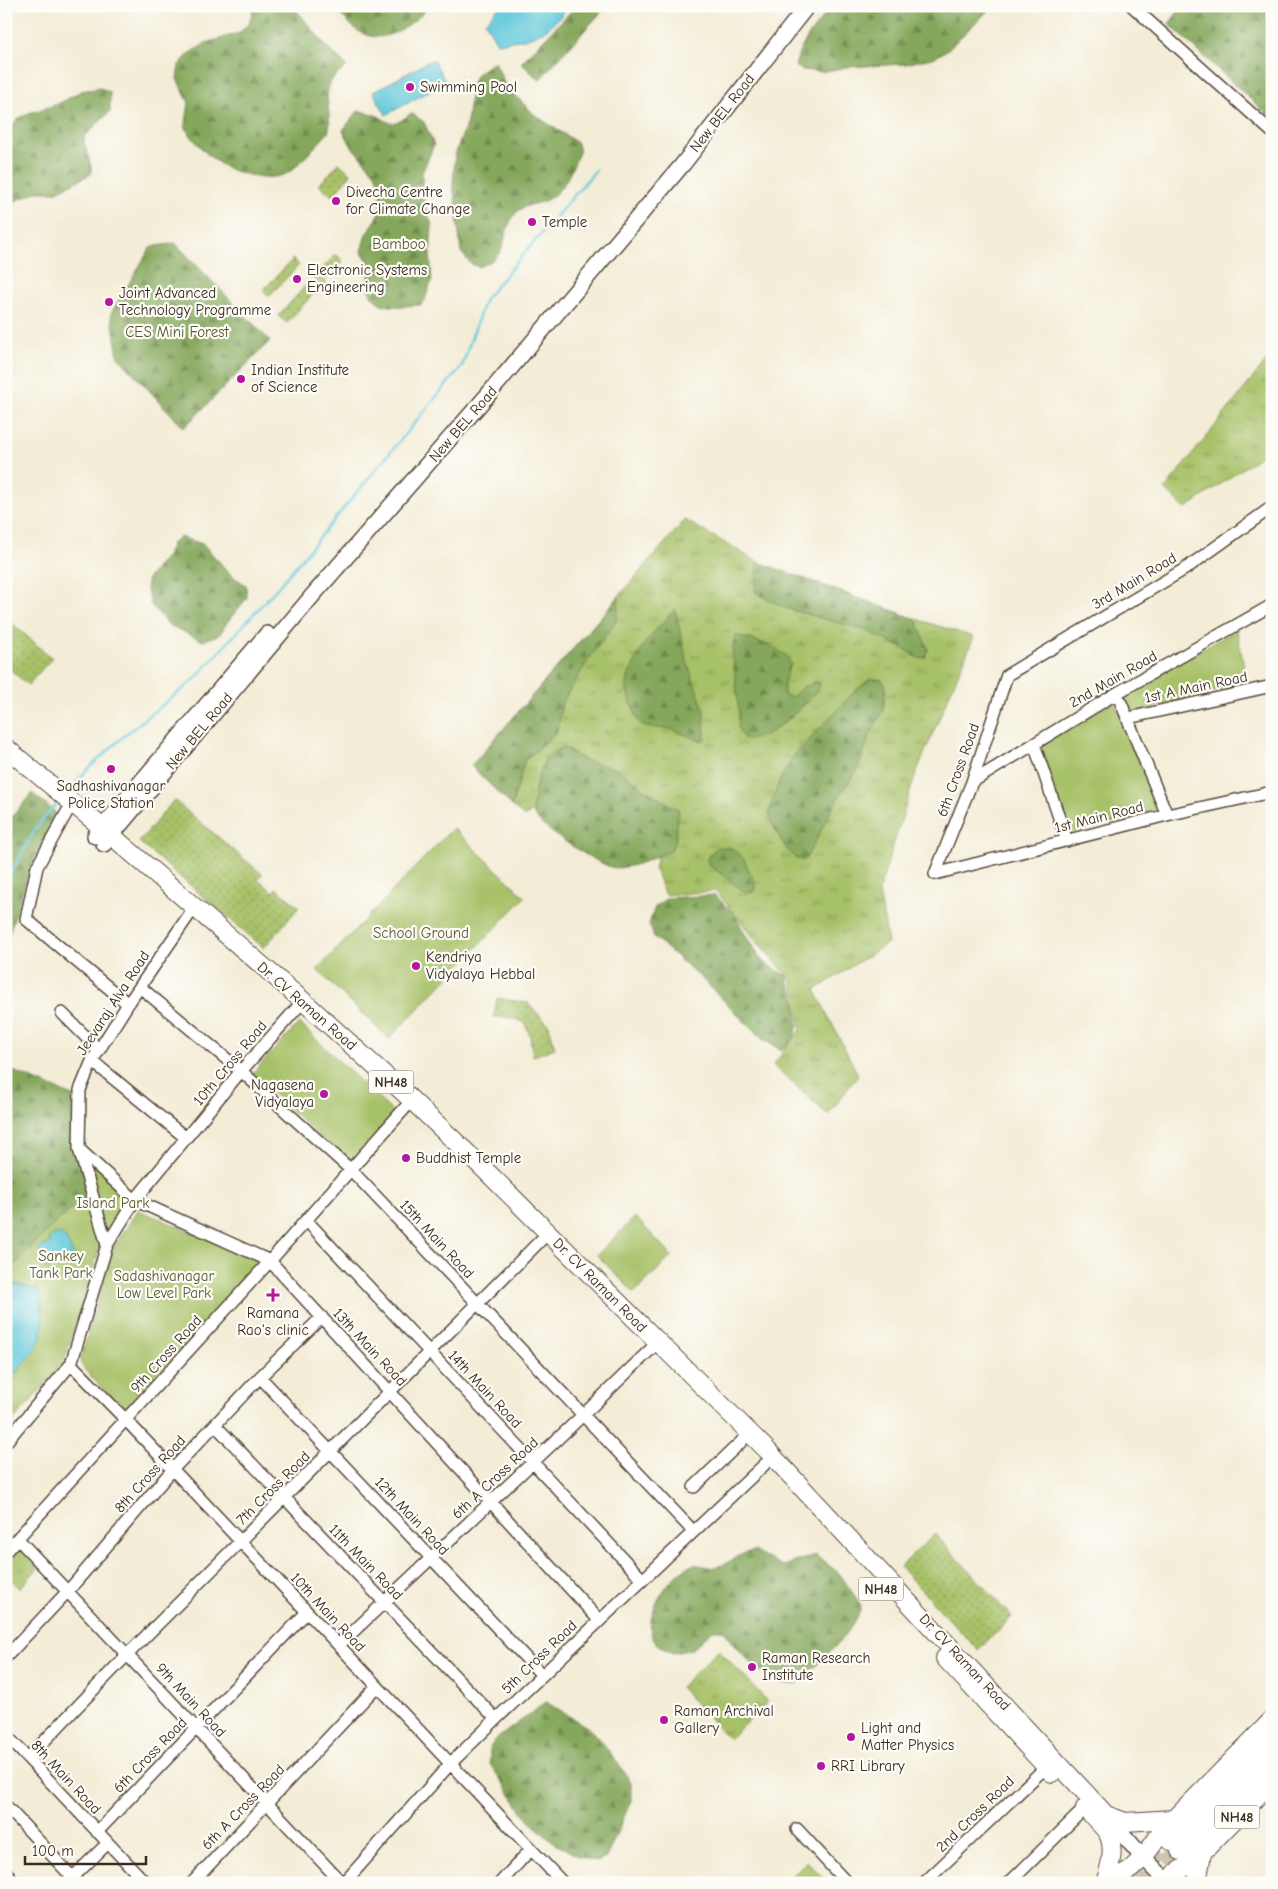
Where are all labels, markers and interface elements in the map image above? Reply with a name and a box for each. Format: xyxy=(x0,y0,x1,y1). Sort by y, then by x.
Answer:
street label: New BEL Road xyxy=(686,70,758,156)
place label: Swimming Pool xyxy=(420,78,517,96)
marker: Swimming Pool xyxy=(404,81,416,93)
place label: Divecha Centre for Climate Change xyxy=(345,183,470,218)
marker: Divecha Centre for Climate Change xyxy=(330,195,342,207)
place label: Temple xyxy=(542,213,588,231)
marker: Temple xyxy=(526,216,538,228)
park label: Bamboo xyxy=(372,235,426,253)
place label: Electronic Systems Engineering xyxy=(307,261,427,296)
marker: Electronic Systems Engineering xyxy=(291,273,303,285)
place label: Joint Advanced Technology Programme xyxy=(119,284,272,319)
marker: Joint Advanced Technology Programme xyxy=(103,296,115,308)
park label: CES Mini Forest xyxy=(125,323,230,341)
place label: Indian Institute of Science xyxy=(251,361,349,396)
marker: Indian Institute of Science xyxy=(235,373,247,385)
street label: New BEL Road xyxy=(425,382,501,466)
street label: 3rd Main Road xyxy=(1088,549,1180,613)
street label: 2nd Main Road xyxy=(1066,647,1160,711)
street label: 1st A Main Road xyxy=(1143,667,1249,707)
street label: New BEL Road xyxy=(162,689,236,773)
street label: 6th Cross Road xyxy=(933,721,983,819)
marker: Sadhashivanagar Police Station xyxy=(105,763,117,775)
place label: Sadhashivanagar Police Station xyxy=(57,777,165,812)
street label: 1st Main Road xyxy=(1053,797,1145,837)
park label: School Ground xyxy=(373,924,469,942)
street label: Jeevaraj Alva Road xyxy=(73,947,153,1059)
place label: Kendriya Vidyalaya Hebbal xyxy=(426,948,535,983)
street label: Dr. CV Raman Road xyxy=(254,958,360,1054)
marker: Kendriya Vidyalaya Hebbal xyxy=(410,960,422,972)
street label: 10th Cross Road xyxy=(189,1017,271,1109)
road number: NH48 xyxy=(368,1070,414,1094)
place label: Nagasena Vidyalaya xyxy=(251,1076,314,1111)
marker: Nagasena Vidyalaya xyxy=(318,1088,330,1100)
place label: Buddhist Temple xyxy=(416,1149,522,1167)
marker: Buddhist Temple xyxy=(400,1152,412,1164)
park label: Island Park xyxy=(76,1194,150,1212)
street label: 15th Main Road xyxy=(396,1196,478,1282)
street label: Dr. CV Raman Road xyxy=(549,1234,651,1336)
park label: Sankey Tank Park xyxy=(29,1247,93,1282)
park label: Sadashivanagar Low Level Park xyxy=(114,1267,214,1302)
marker: Ramana Rao's clinic xyxy=(266,1288,280,1302)
place label: Ramana Rao's clinic xyxy=(237,1304,309,1339)
street label: 13th Main Road xyxy=(329,1304,411,1390)
street label: 9th Cross Road xyxy=(127,1312,205,1396)
street label: 14th Main Road xyxy=(444,1346,526,1432)
street label: 8th Cross Road xyxy=(111,1432,189,1516)
street label: 6th A Cross Road xyxy=(448,1433,542,1523)
street label: 7th Cross Road xyxy=(232,1447,314,1529)
street label: 12th Main Road xyxy=(371,1473,453,1559)
street label: 11th Main Road xyxy=(325,1520,407,1604)
street label: 10th Main Road xyxy=(287,1569,369,1655)
road number: NH48 xyxy=(858,1578,904,1600)
street label: Dr. CV Raman Road xyxy=(916,1610,1014,1714)
street label: 5th Cross Road xyxy=(497,1616,581,1698)
place label: Raman Research Institute xyxy=(762,1649,870,1684)
street label: 9th Main Road xyxy=(152,1659,230,1741)
marker: Raman Research Institute xyxy=(746,1661,758,1673)
place label: Raman Archival Gallery xyxy=(674,1702,774,1737)
street label: 6th Cross Road xyxy=(109,1713,191,1797)
marker: Raman Archival Gallery xyxy=(658,1714,670,1726)
place label: Light and Matter Physics xyxy=(861,1719,954,1754)
marker: Light and Matter Physics xyxy=(845,1731,857,1743)
street label: 8th Main Road xyxy=(27,1736,105,1818)
place label: RRI Library xyxy=(831,1757,905,1775)
marker: RRI Library xyxy=(815,1760,827,1772)
street label: 6th A Cross Road xyxy=(198,1761,288,1853)
street label: 2nd Cross Road xyxy=(932,1772,1018,1856)
road number: NH48 xyxy=(1214,1805,1260,1828)
scale bar xyxy=(25,1834,146,1866)
text: 100 m xyxy=(32,1842,74,1860)

